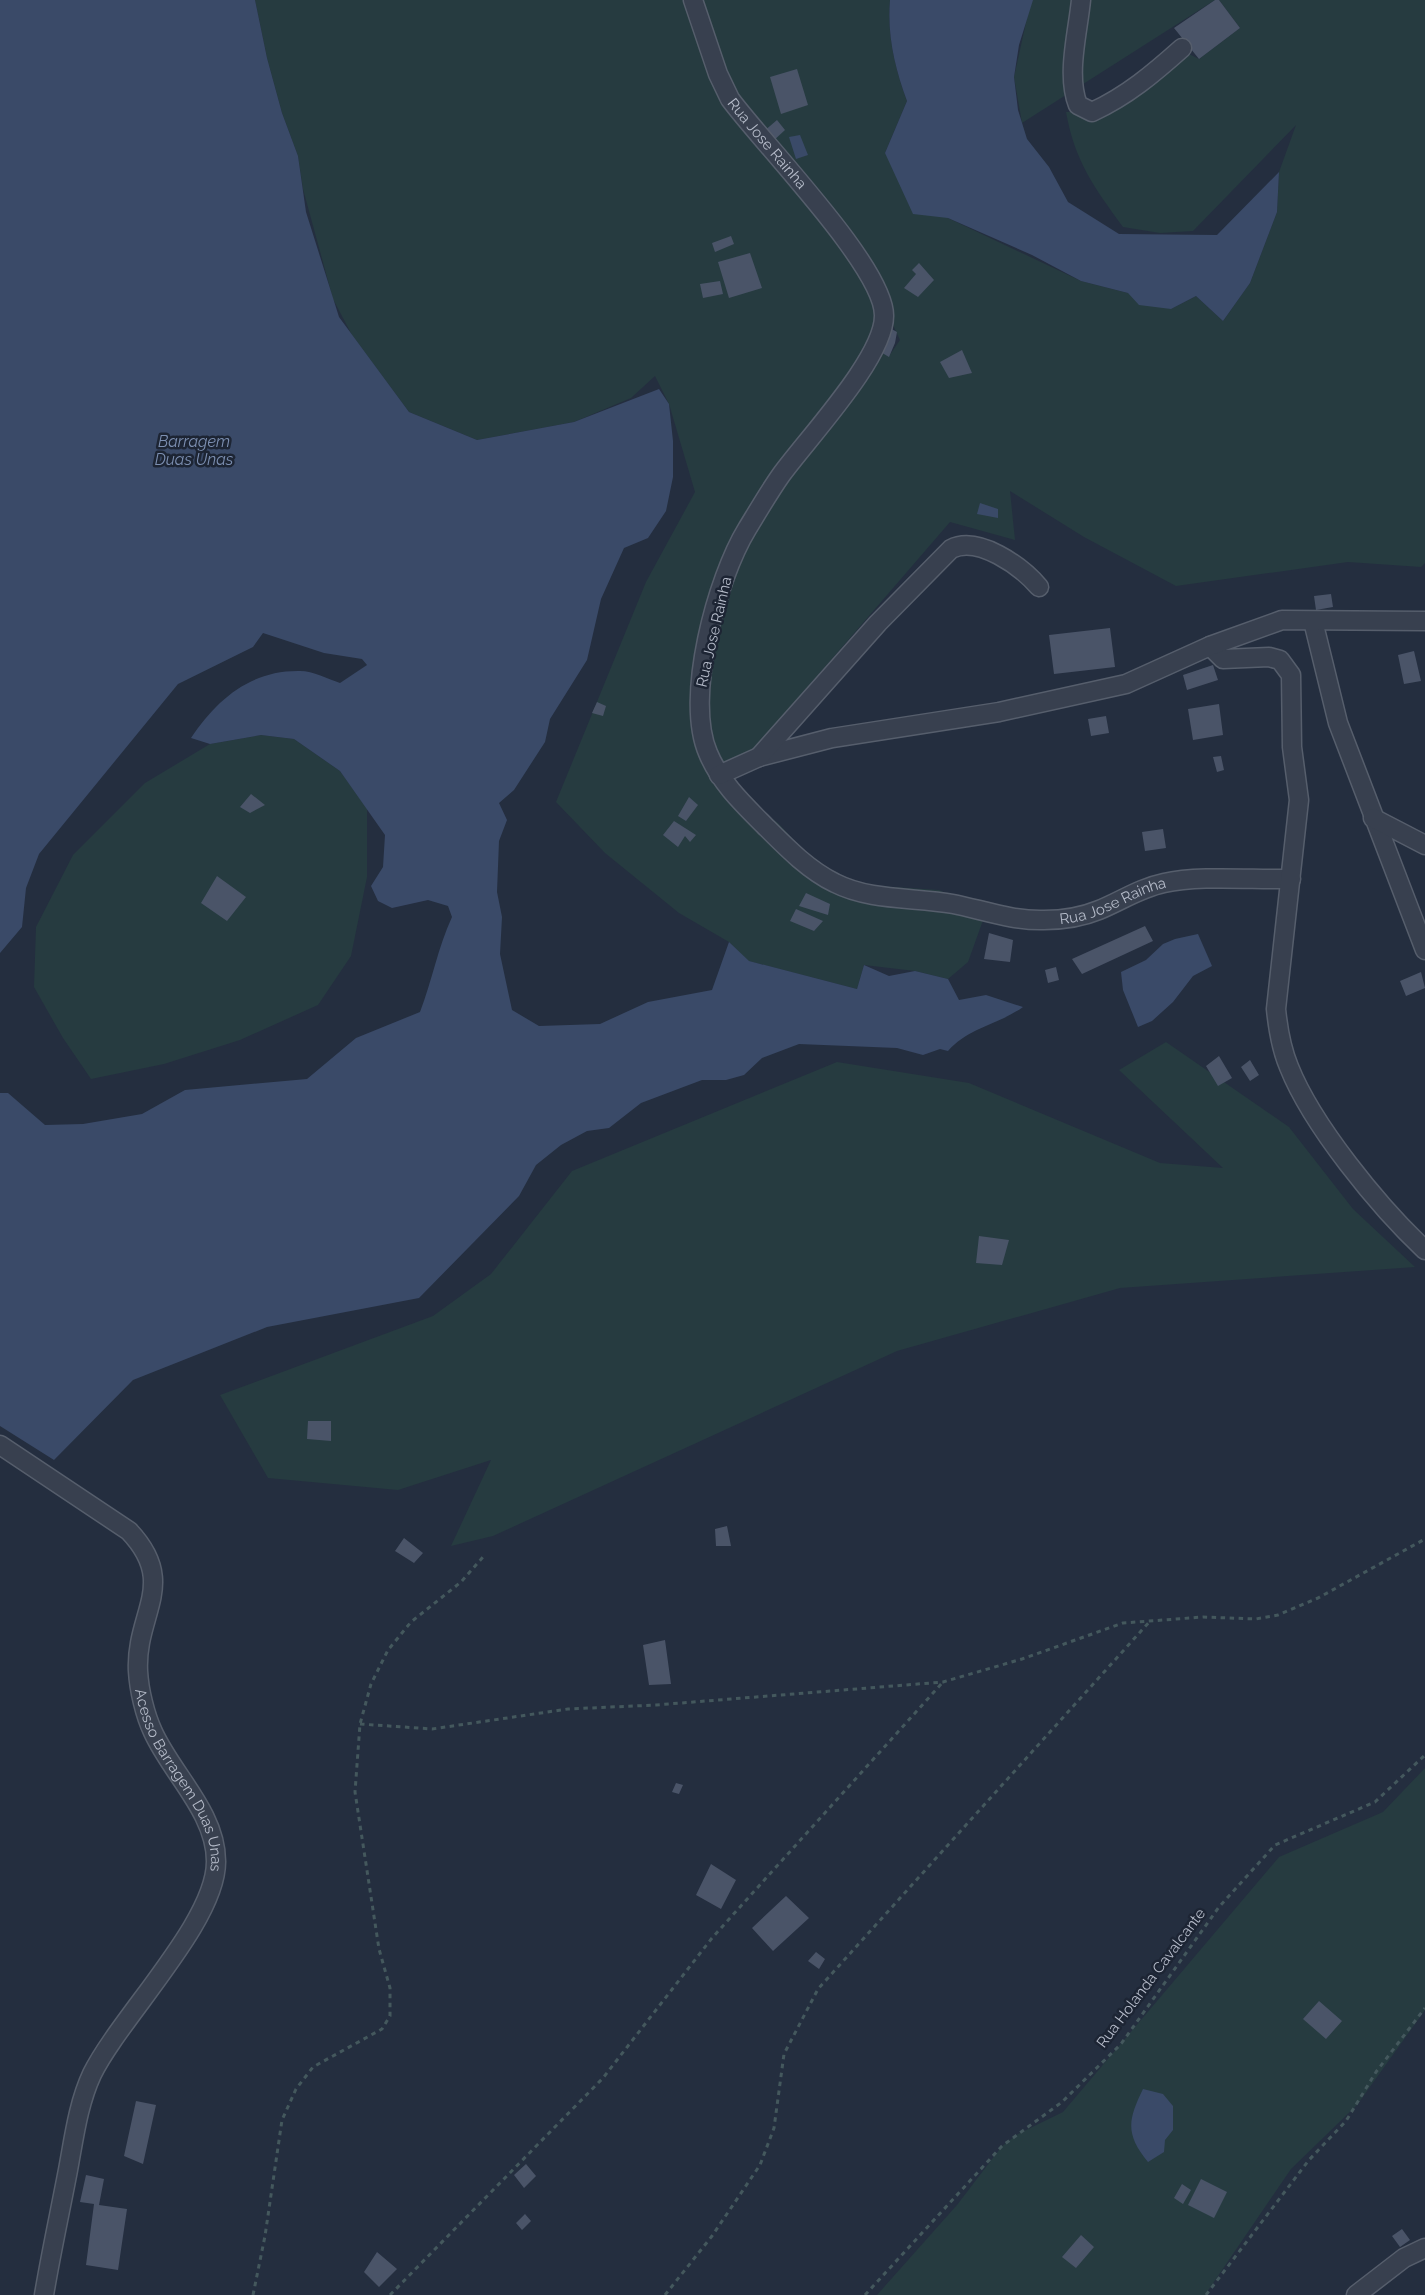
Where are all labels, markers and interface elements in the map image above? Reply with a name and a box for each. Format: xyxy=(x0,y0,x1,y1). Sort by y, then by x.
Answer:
street label: Rua Jose Rainha xyxy=(724,95,811,193)
water label: Barragem Duas Unas xyxy=(155,432,234,469)
street label: Rua Jose Rainha xyxy=(693,575,735,689)
street label: Rua Jose Rainha xyxy=(1058,874,1168,928)
street label: Acesso Barragem Duas Unas xyxy=(131,1687,225,1872)
street label: Rua Holanda Cavalcante xyxy=(1093,1905,1209,2051)

